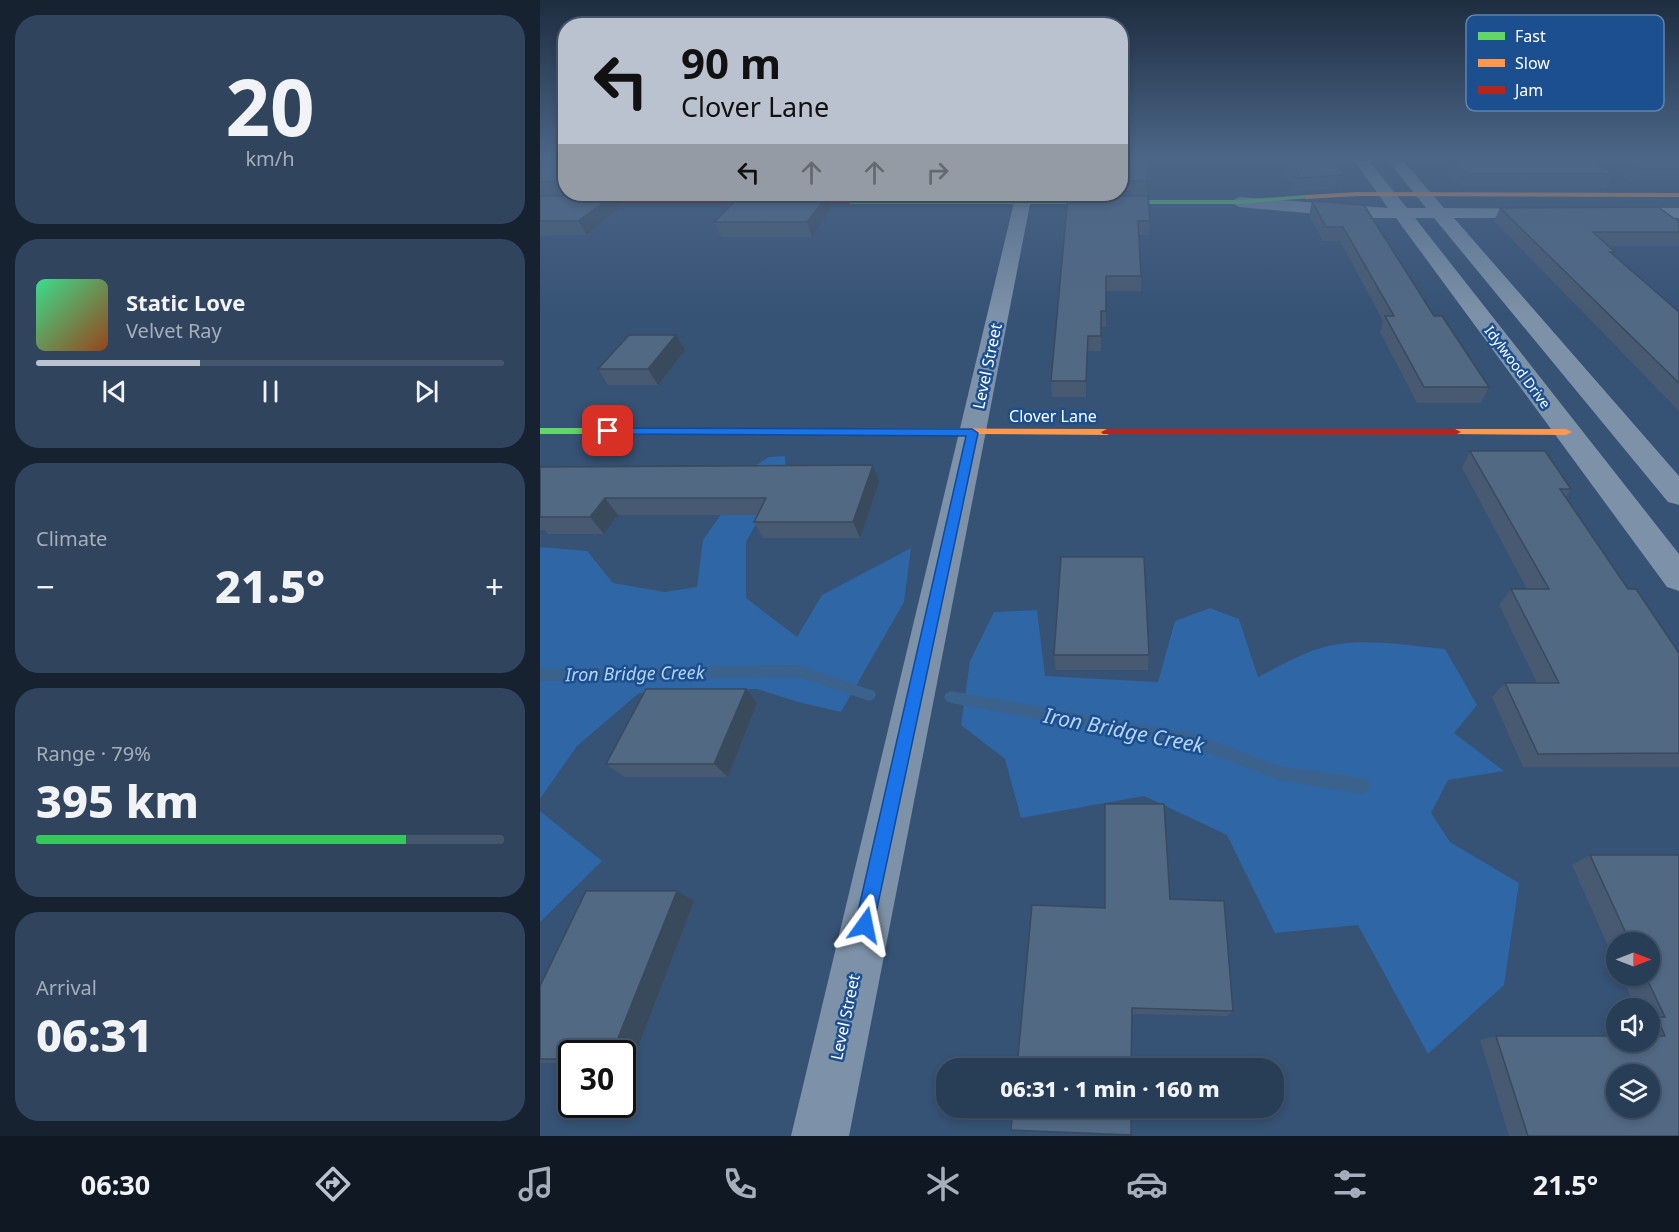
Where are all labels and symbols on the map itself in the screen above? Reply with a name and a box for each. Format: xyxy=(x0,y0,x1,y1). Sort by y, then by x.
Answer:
legend xyxy=(1466,15,1664,111)
text: Fast xyxy=(1515,25,1546,47)
text: Slow xyxy=(1515,52,1550,74)
text: Jam xyxy=(1513,79,1543,101)
street label: Level Street xyxy=(967,321,1007,411)
street label: Idylwood Drive xyxy=(1481,322,1555,412)
pin xyxy=(582,405,633,456)
street label: Clover Lane xyxy=(1009,405,1097,427)
water label: Iron Bridge Creek xyxy=(564,660,706,686)
water label: Iron Bridge Creek xyxy=(1041,701,1208,760)
position arrow xyxy=(833,893,897,957)
north arrow xyxy=(1606,932,1660,986)
street label: Level Street xyxy=(825,972,865,1062)
speed limit sign: 30 xyxy=(558,1040,636,1118)

